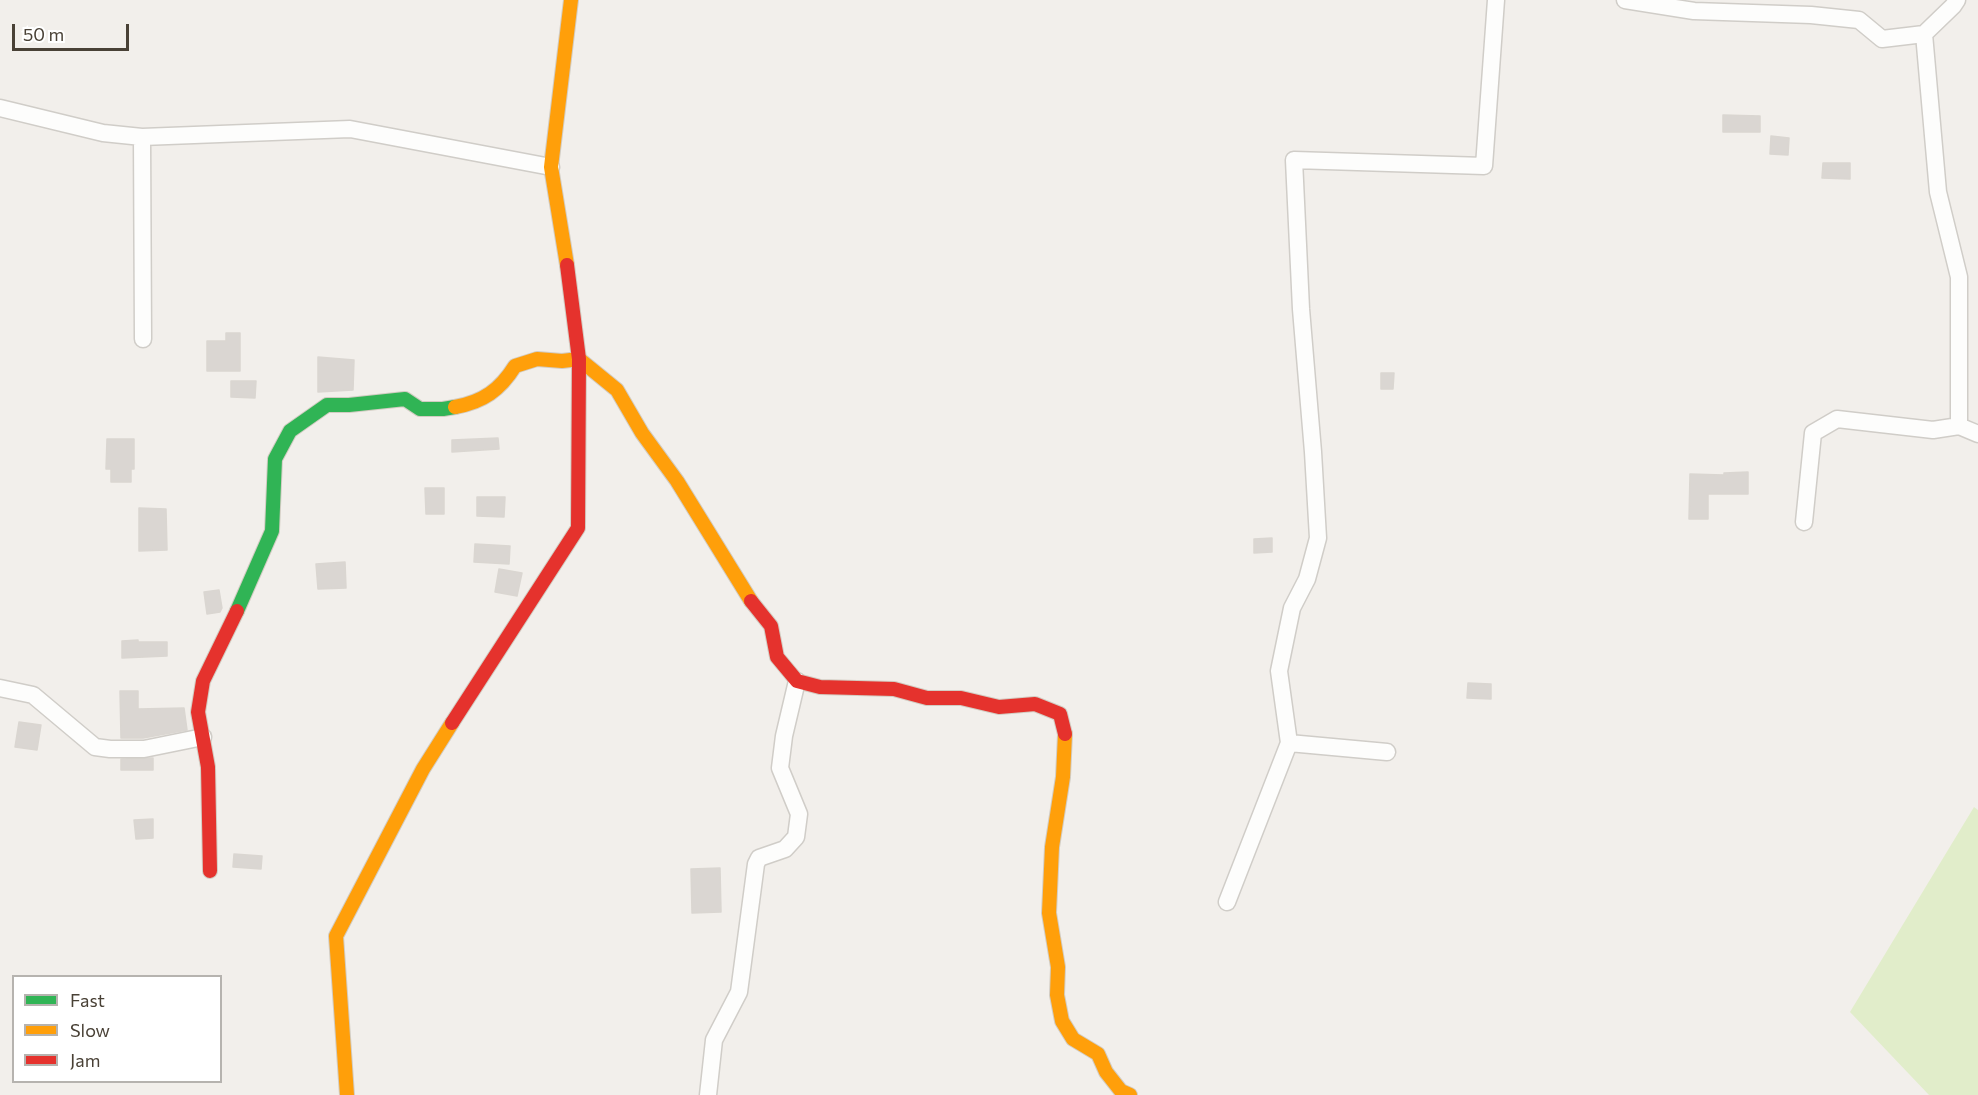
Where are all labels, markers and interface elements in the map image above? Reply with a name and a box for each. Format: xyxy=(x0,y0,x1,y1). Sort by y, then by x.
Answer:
scale bar xyxy=(15,12,132,50)
text: 50 m xyxy=(23,23,64,45)
legend xyxy=(12,975,222,1083)
text: Fast xyxy=(70,989,105,1011)
text: Slow xyxy=(70,1019,110,1041)
text: Jam xyxy=(70,1049,100,1071)

